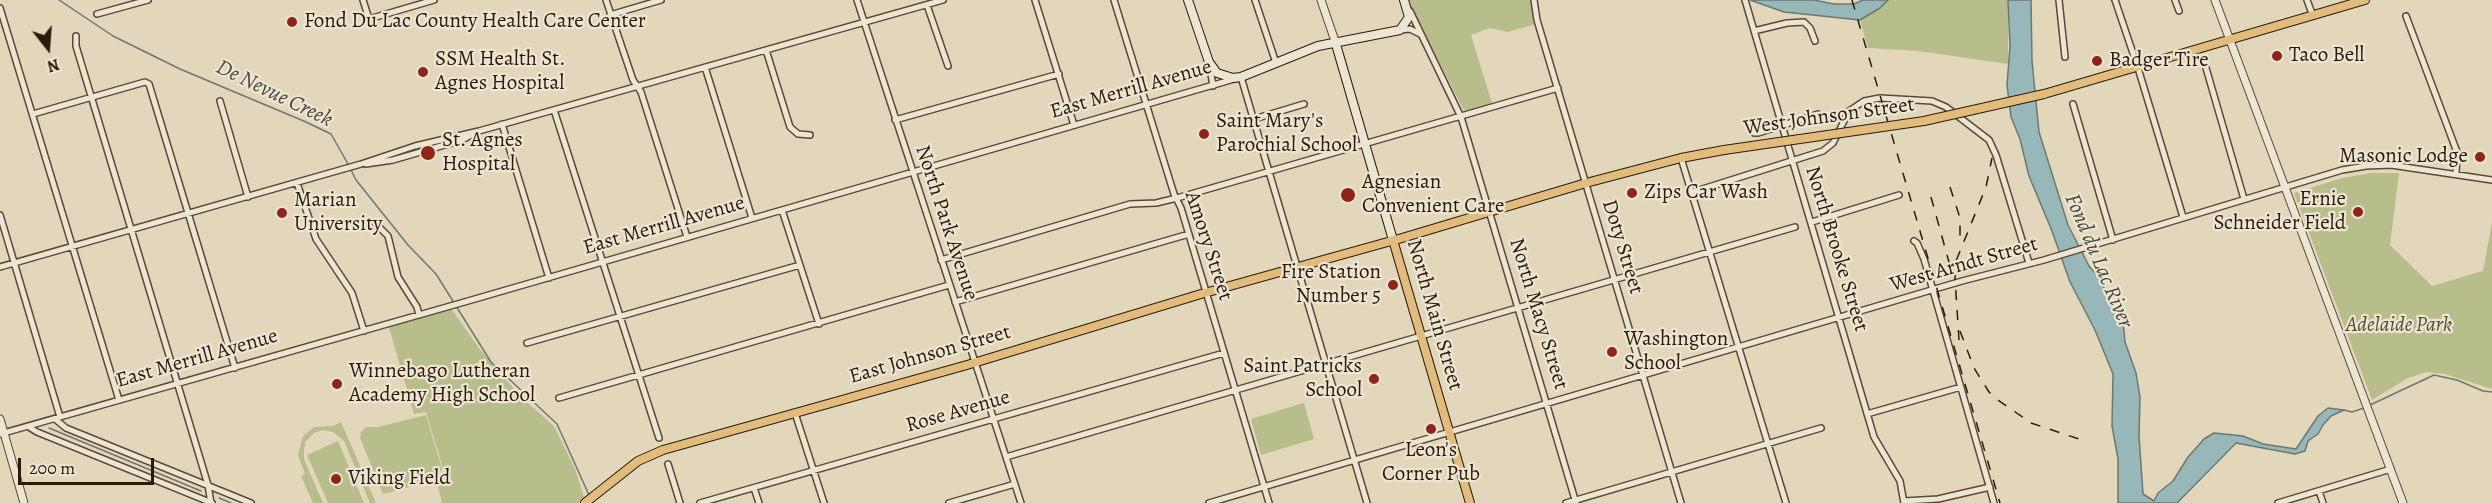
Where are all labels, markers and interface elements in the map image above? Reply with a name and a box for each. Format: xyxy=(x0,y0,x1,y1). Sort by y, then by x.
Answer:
place label: Fond Du Lac County Health Care Center xyxy=(304,9,646,35)
marker: Fond Du Lac County Health Care Center xyxy=(285,15,299,29)
north arrow xyxy=(18,18,78,78)
place label: Taco Bell xyxy=(2289,43,2364,69)
place label: SSM Health St. Agnes Hospital xyxy=(435,47,566,97)
place label: Badger Tire xyxy=(2109,48,2209,74)
marker: Taco Bell xyxy=(2270,49,2284,63)
text: N xyxy=(44,53,62,77)
water label: De Nevue Creek xyxy=(211,54,337,134)
marker: Badger Tire xyxy=(2090,54,2104,68)
street label: East Merrill Avenue xyxy=(1047,55,1215,125)
marker: SSM Health St. Agnes Hospital xyxy=(416,65,430,79)
street label: West Johnson Street xyxy=(1742,93,1916,141)
place label: Saint Mary's Parochial School xyxy=(1216,109,1357,159)
marker: Saint Mary's Parochial School xyxy=(1197,127,1211,141)
place label: St. Agnes Hospital xyxy=(442,128,523,178)
street label: North Park Avenue xyxy=(909,142,983,304)
marker: St. Agnes Hospital xyxy=(419,144,437,162)
place label: Masonic Lodge xyxy=(2339,144,2468,170)
marker: Masonic Lodge xyxy=(2473,150,2487,164)
street label: North Brooke Street xyxy=(1799,163,1873,335)
place label: Agnesian Convenient Care xyxy=(1362,170,1504,220)
place label: Zips Car Wash xyxy=(1644,180,1768,206)
marker: Agnesian Convenient Care xyxy=(1339,186,1357,204)
marker: Zips Car Wash xyxy=(1625,186,1639,200)
place label: Ernie Schneider Field xyxy=(2213,187,2346,237)
place label: Marian University xyxy=(294,188,382,238)
street label: Amory Street xyxy=(1179,188,1237,304)
water label: Fond du Lac River xyxy=(2058,190,2138,332)
street label: East Merrill Avenue xyxy=(580,191,748,261)
street label: Doty Street xyxy=(1596,197,1648,297)
marker: Ernie Schneider Field xyxy=(2351,205,2365,219)
marker: Marian University xyxy=(275,206,289,220)
street label: West Arndt Street xyxy=(1887,232,2041,298)
street label: North Macy Street xyxy=(1503,235,1573,393)
street label: North Main Street xyxy=(1400,237,1468,393)
place label: Fire Station Number 5 xyxy=(1281,260,1381,310)
marker: Fire Station Number 5 xyxy=(1386,278,1400,292)
park label: Adelaide Park xyxy=(2346,313,2452,339)
street label: East Johnson Street xyxy=(846,320,1014,390)
street label: East Merrill Avenue xyxy=(113,324,281,394)
place label: Washington School xyxy=(1624,327,1728,377)
marker: Washington School xyxy=(1605,345,1619,359)
place label: Saint Patricks School xyxy=(1243,354,1362,404)
place label: Winnebago Lutheran Academy High School xyxy=(349,359,535,409)
marker: Saint Patricks School xyxy=(1367,372,1381,386)
marker: Winnebago Lutheran Academy High School xyxy=(330,377,344,391)
street label: Rose Avenue xyxy=(903,385,1013,439)
marker: Leon's Corner Pub xyxy=(1424,422,1438,436)
place label: Leon's Corner Pub xyxy=(1382,438,1480,488)
scale bar xyxy=(21,446,158,484)
text: 200 m xyxy=(29,456,75,480)
place label: Viking Field xyxy=(348,466,451,492)
marker: Viking Field xyxy=(329,472,343,486)

